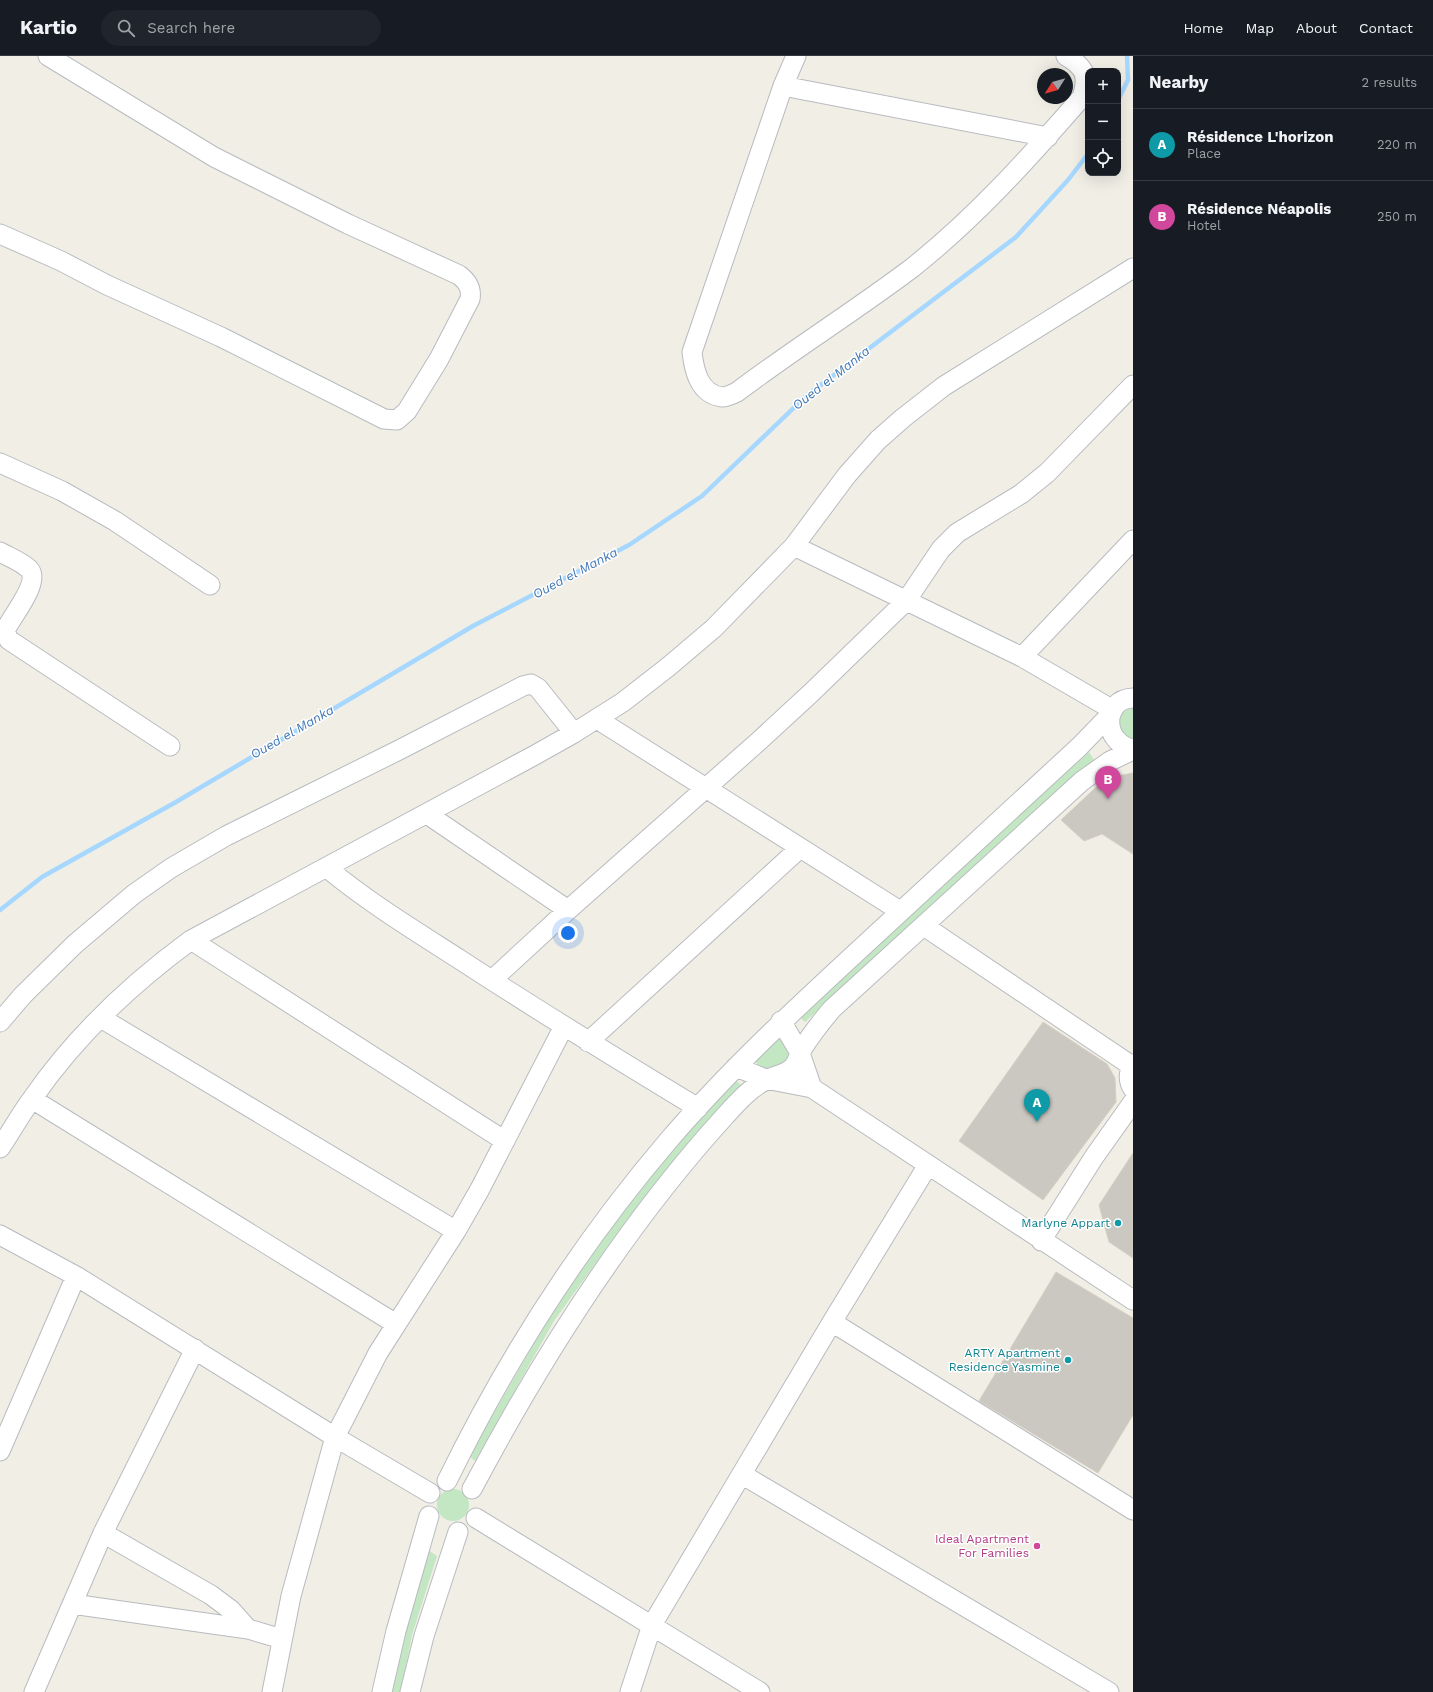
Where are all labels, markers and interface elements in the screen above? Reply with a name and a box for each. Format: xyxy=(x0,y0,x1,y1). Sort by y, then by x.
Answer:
search box xyxy=(101,10,381,46)
text: Kartio xyxy=(20,16,77,39)
icon: search xyxy=(115,17,137,39)
text: Search here xyxy=(147,19,235,37)
text: Home xyxy=(1183,20,1223,36)
text: Map xyxy=(1245,20,1274,36)
text: About xyxy=(1296,20,1337,36)
text: Contact xyxy=(1359,20,1413,36)
north arrow xyxy=(1037,68,1073,104)
map controls xyxy=(1085,68,1121,176)
button: + xyxy=(1085,68,1121,104)
text: Nearby xyxy=(1149,72,1208,92)
text: 2 results xyxy=(1362,75,1417,90)
button: − xyxy=(1085,104,1121,140)
text: Résidence L'horizon xyxy=(1187,128,1334,146)
text: A xyxy=(1158,137,1166,152)
text: 220 m xyxy=(1377,137,1417,152)
button: locate xyxy=(1085,140,1121,176)
text: Place xyxy=(1187,146,1221,161)
text: Résidence Néapolis xyxy=(1187,200,1331,218)
text: B xyxy=(1158,209,1166,224)
text: 250 m xyxy=(1377,209,1417,224)
text: Hotel xyxy=(1187,218,1221,233)
water label: Oued el Manka xyxy=(789,343,873,413)
water label: Oued el Manka xyxy=(530,544,620,602)
water label: Oued el Manka xyxy=(248,702,336,762)
pin: B xyxy=(1095,766,1121,799)
your location xyxy=(558,923,578,943)
pin: A xyxy=(1024,1089,1050,1122)
place label: Marlyne Appart xyxy=(1021,1216,1110,1230)
marker: Marlyne Appart xyxy=(1113,1218,1123,1228)
place label: ARTY Apartment Residence Yasmine xyxy=(949,1346,1060,1374)
marker: ARTY Apartment Residence Yasmine xyxy=(1063,1355,1073,1365)
place label: Ideal Apartment For Families xyxy=(935,1532,1029,1560)
marker: Ideal Apartment For Families xyxy=(1032,1541,1042,1551)

